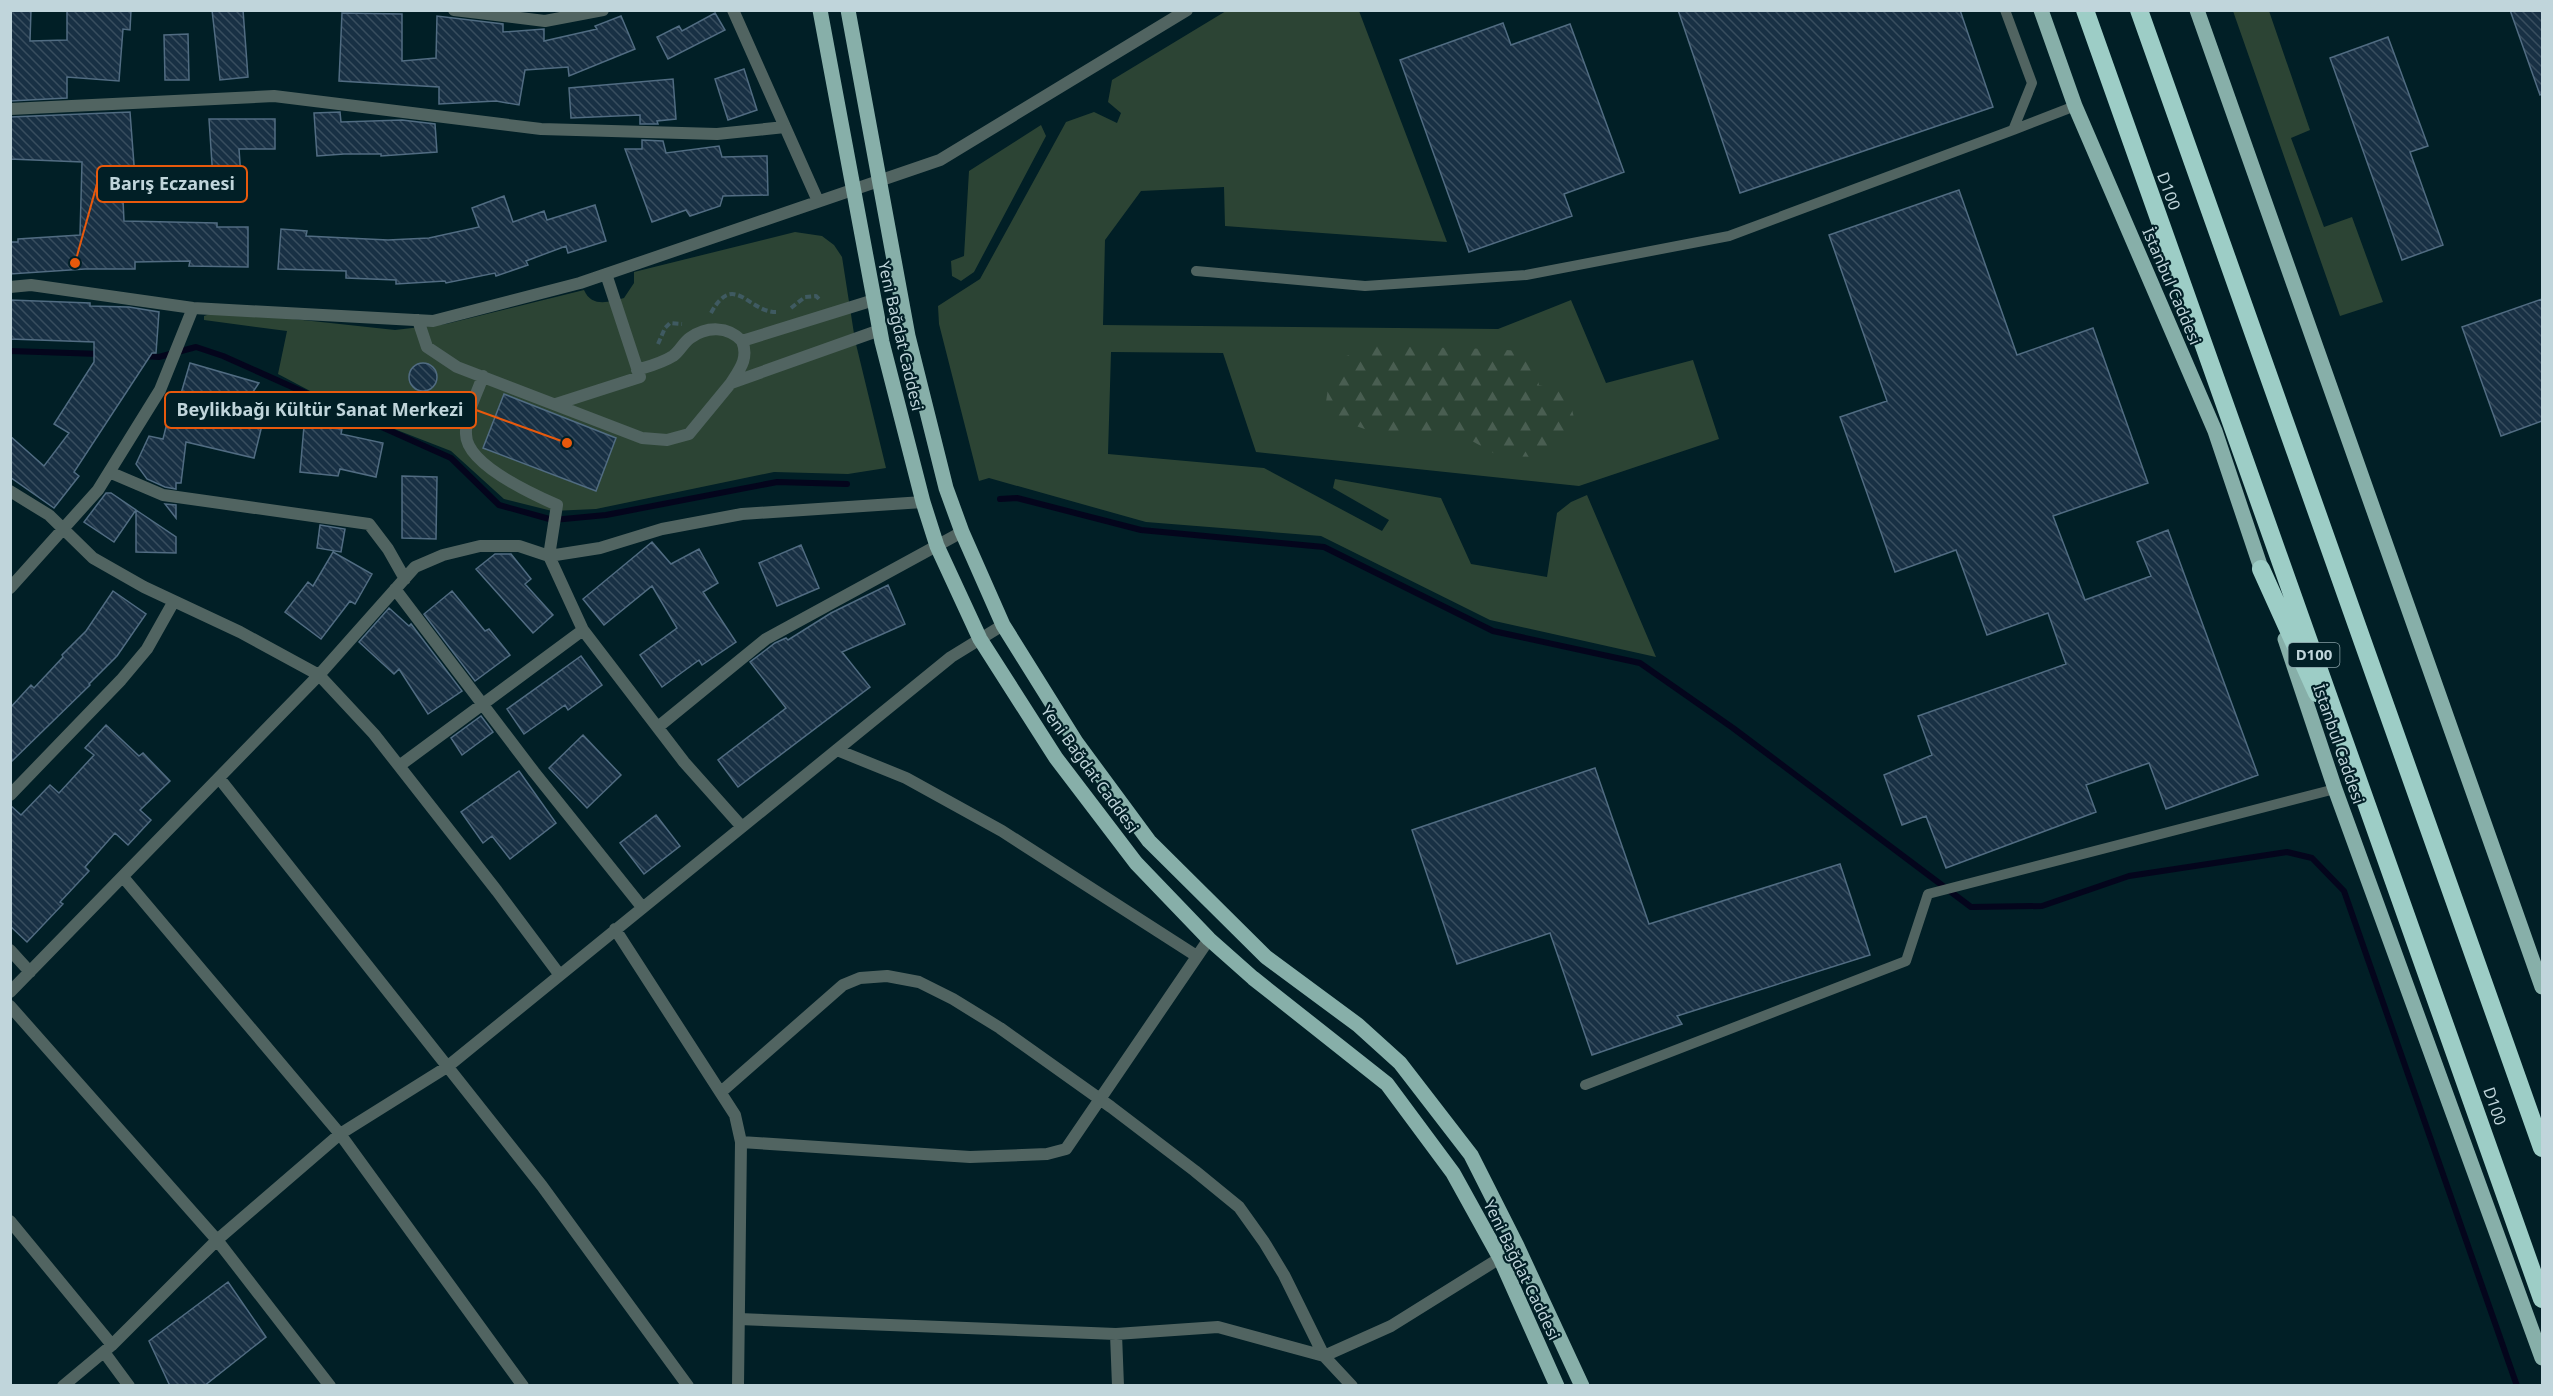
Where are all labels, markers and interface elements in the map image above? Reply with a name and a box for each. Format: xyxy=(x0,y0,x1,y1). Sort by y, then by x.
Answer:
callout: Barış Eczanesi xyxy=(97,166,247,202)
street label: D100 xyxy=(2152,169,2186,213)
text: Barış Eczanesi xyxy=(109,171,235,195)
street label: İstanbul Caddesi xyxy=(2137,224,2207,348)
street label: Yeni Bağdat Caddesi xyxy=(873,259,929,413)
callout: Beylikbağı Kültür Sanat Merkezi xyxy=(165,392,476,428)
text: Beylikbağı Kültür Sanat Merkezi xyxy=(177,397,463,421)
road number: D100 xyxy=(2288,643,2340,667)
street label: İstanbul Caddesi xyxy=(2308,681,2370,807)
street label: Yeni Bağdat Caddesi xyxy=(1036,701,1144,837)
street label: D100 xyxy=(2478,1084,2512,1128)
street label: Yeni Bağdat Caddesi xyxy=(1479,1196,1565,1344)

